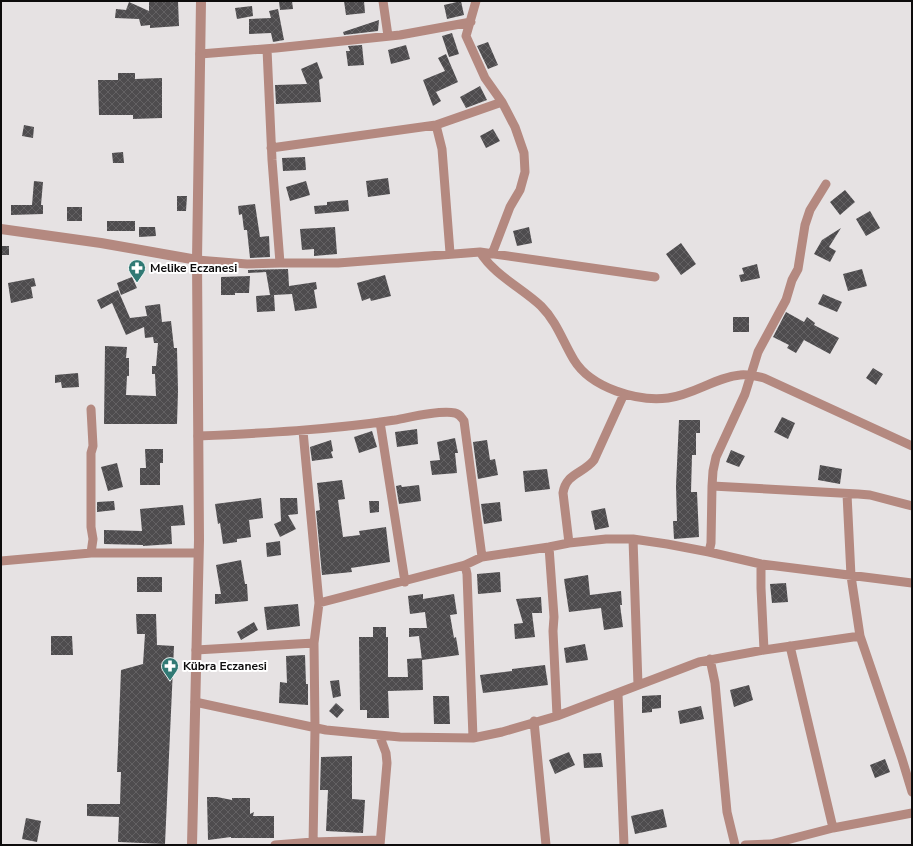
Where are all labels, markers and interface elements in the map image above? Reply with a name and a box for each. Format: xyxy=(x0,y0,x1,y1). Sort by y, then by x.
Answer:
pharmacy icon: Melike Eczanesi xyxy=(127,258,147,283)
place label: Melike Eczanesi xyxy=(150,260,237,276)
pharmacy icon: Kübra Eczanesi xyxy=(160,656,180,681)
place label: Kübra Eczanesi xyxy=(183,658,267,674)

